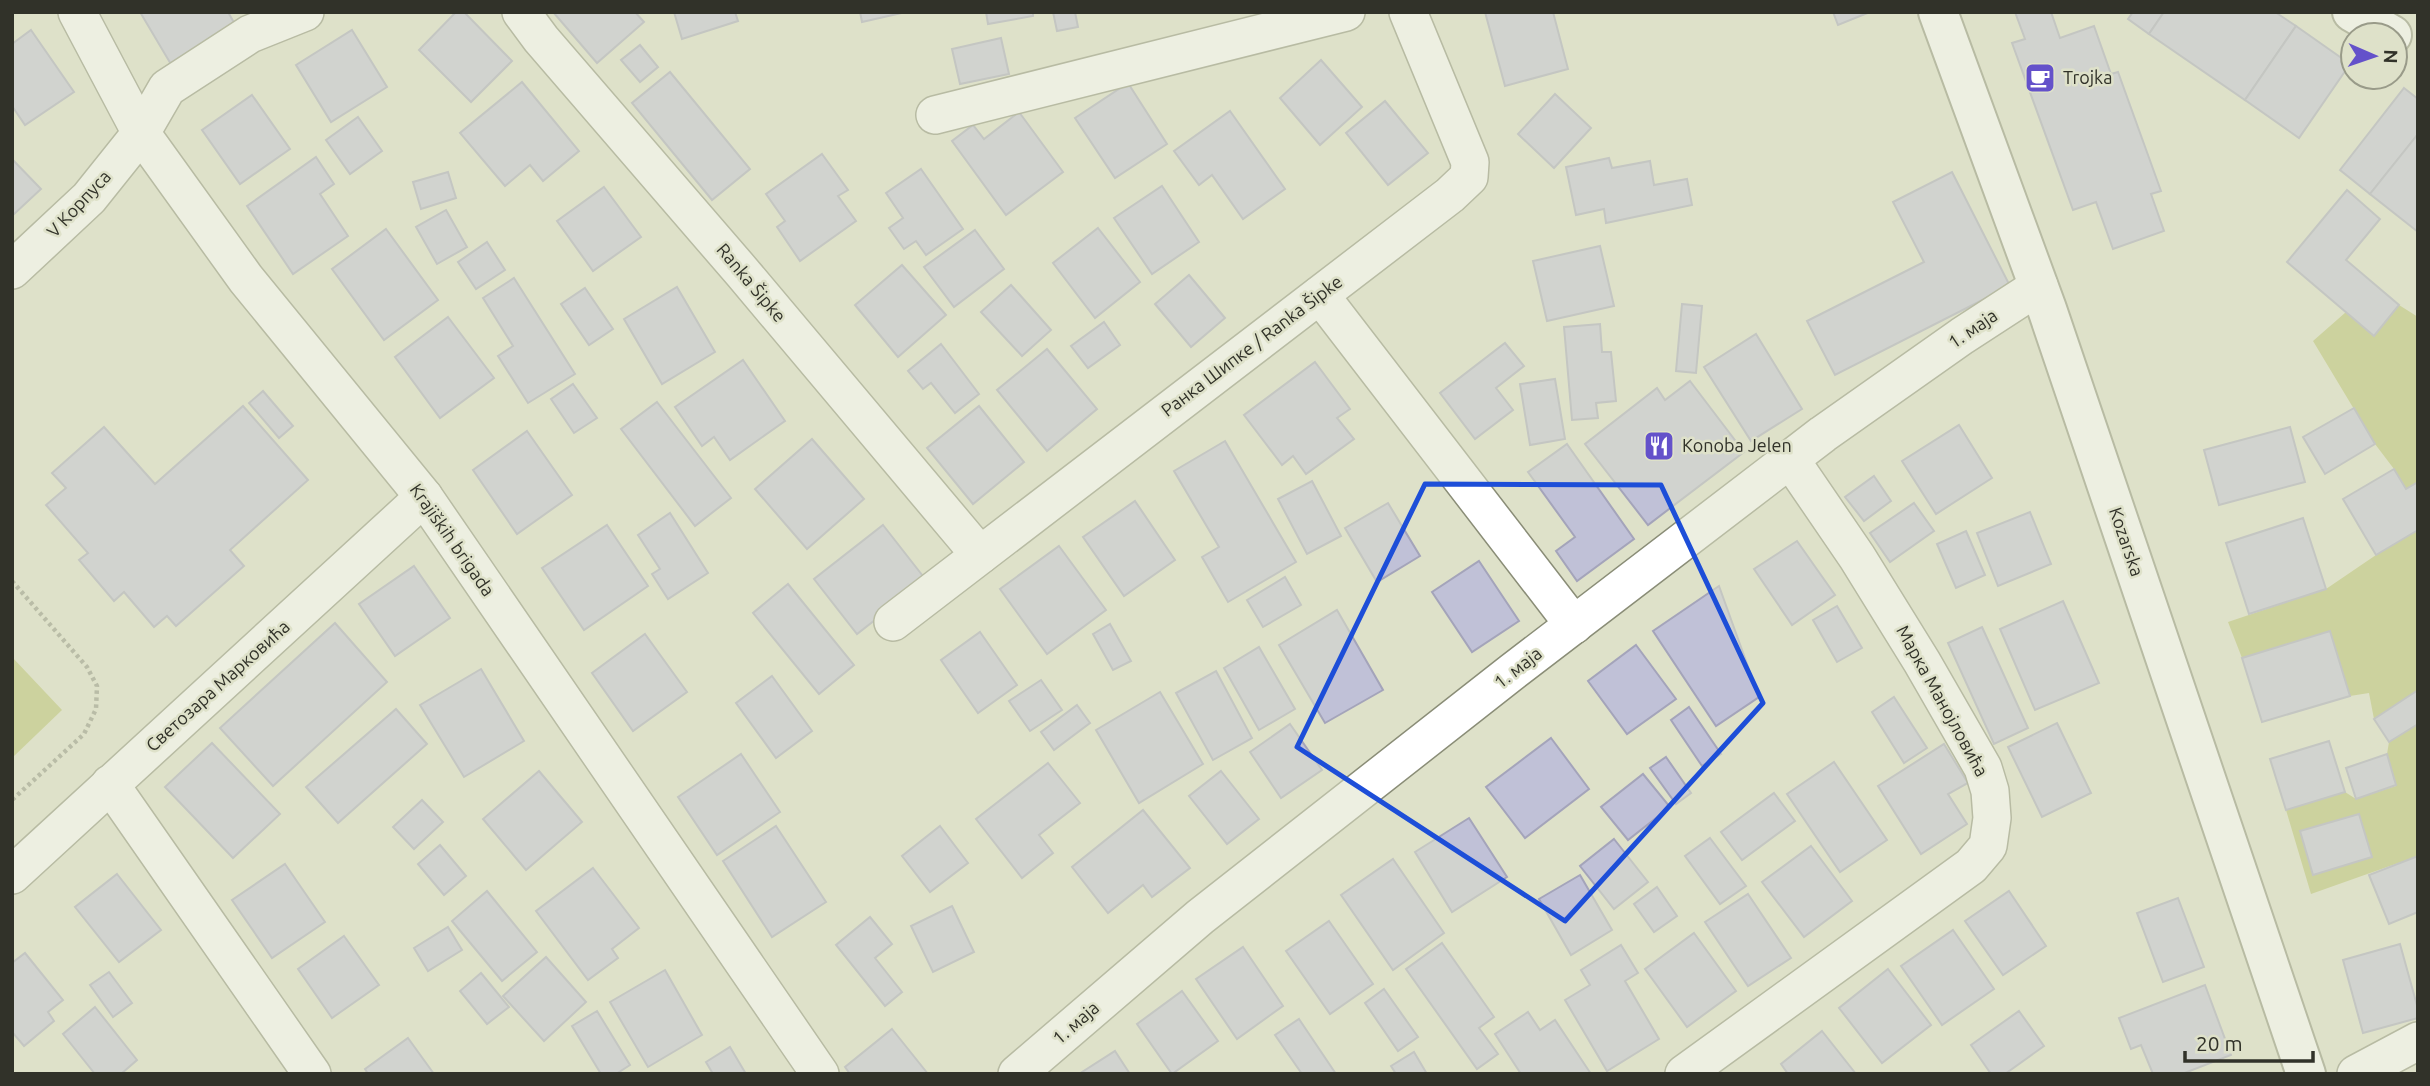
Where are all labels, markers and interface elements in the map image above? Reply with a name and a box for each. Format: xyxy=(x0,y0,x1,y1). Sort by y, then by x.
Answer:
north arrow xyxy=(2339,21,2409,91)
text: N xyxy=(2380,49,2402,64)
cafe icon: Trojka xyxy=(2023,61,2057,95)
place label: Trojka xyxy=(2063,67,2112,87)
street label: V Корпуса xyxy=(42,166,114,241)
street label: Ranka Šipke xyxy=(713,238,791,326)
street label: Ранка Шипке / Ranka Šipke xyxy=(1156,270,1346,420)
street label: 1. маја xyxy=(1944,305,2001,352)
restaurant icon: Konoba Jelen xyxy=(1642,429,1676,463)
place label: Konoba Jelen xyxy=(1682,435,1792,455)
street label: Krajiških brigada xyxy=(407,479,499,599)
street label: Kozarska xyxy=(2106,505,2148,579)
street label: Светозара Марковића xyxy=(141,616,293,755)
street label: Марка Манојловића xyxy=(1893,622,1993,780)
street label: 1. маја xyxy=(1490,643,1545,692)
street label: 1. маја xyxy=(1048,997,1103,1048)
scale bar xyxy=(2185,1020,2313,1064)
text: 20 m xyxy=(2196,1031,2243,1055)

